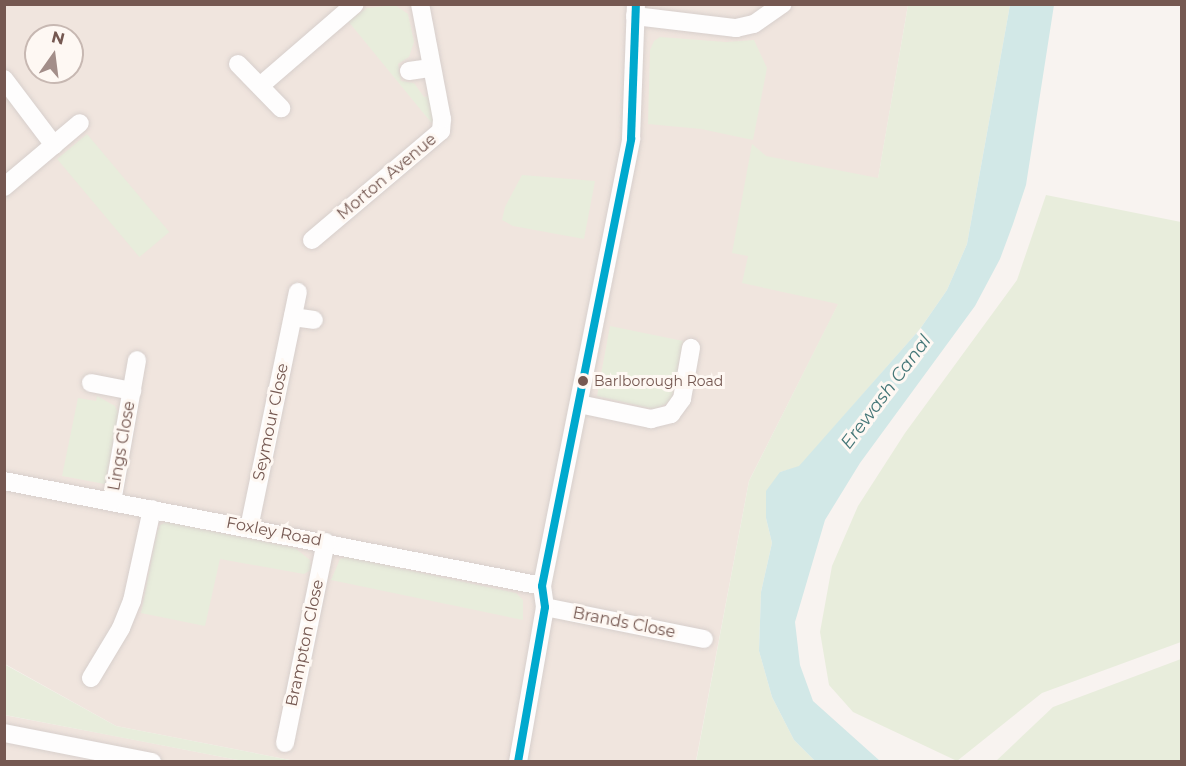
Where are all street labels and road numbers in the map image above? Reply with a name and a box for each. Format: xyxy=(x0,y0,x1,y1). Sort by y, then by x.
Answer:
street label: Morton Avenue xyxy=(333,130,441,224)
street label: Seymour Close xyxy=(249,362,293,482)
street label: Lings Close xyxy=(105,400,139,492)
street label: Foxley Road xyxy=(225,513,323,551)
street label: Brampton Close xyxy=(282,578,328,708)
street label: Brands Close xyxy=(571,604,677,642)

